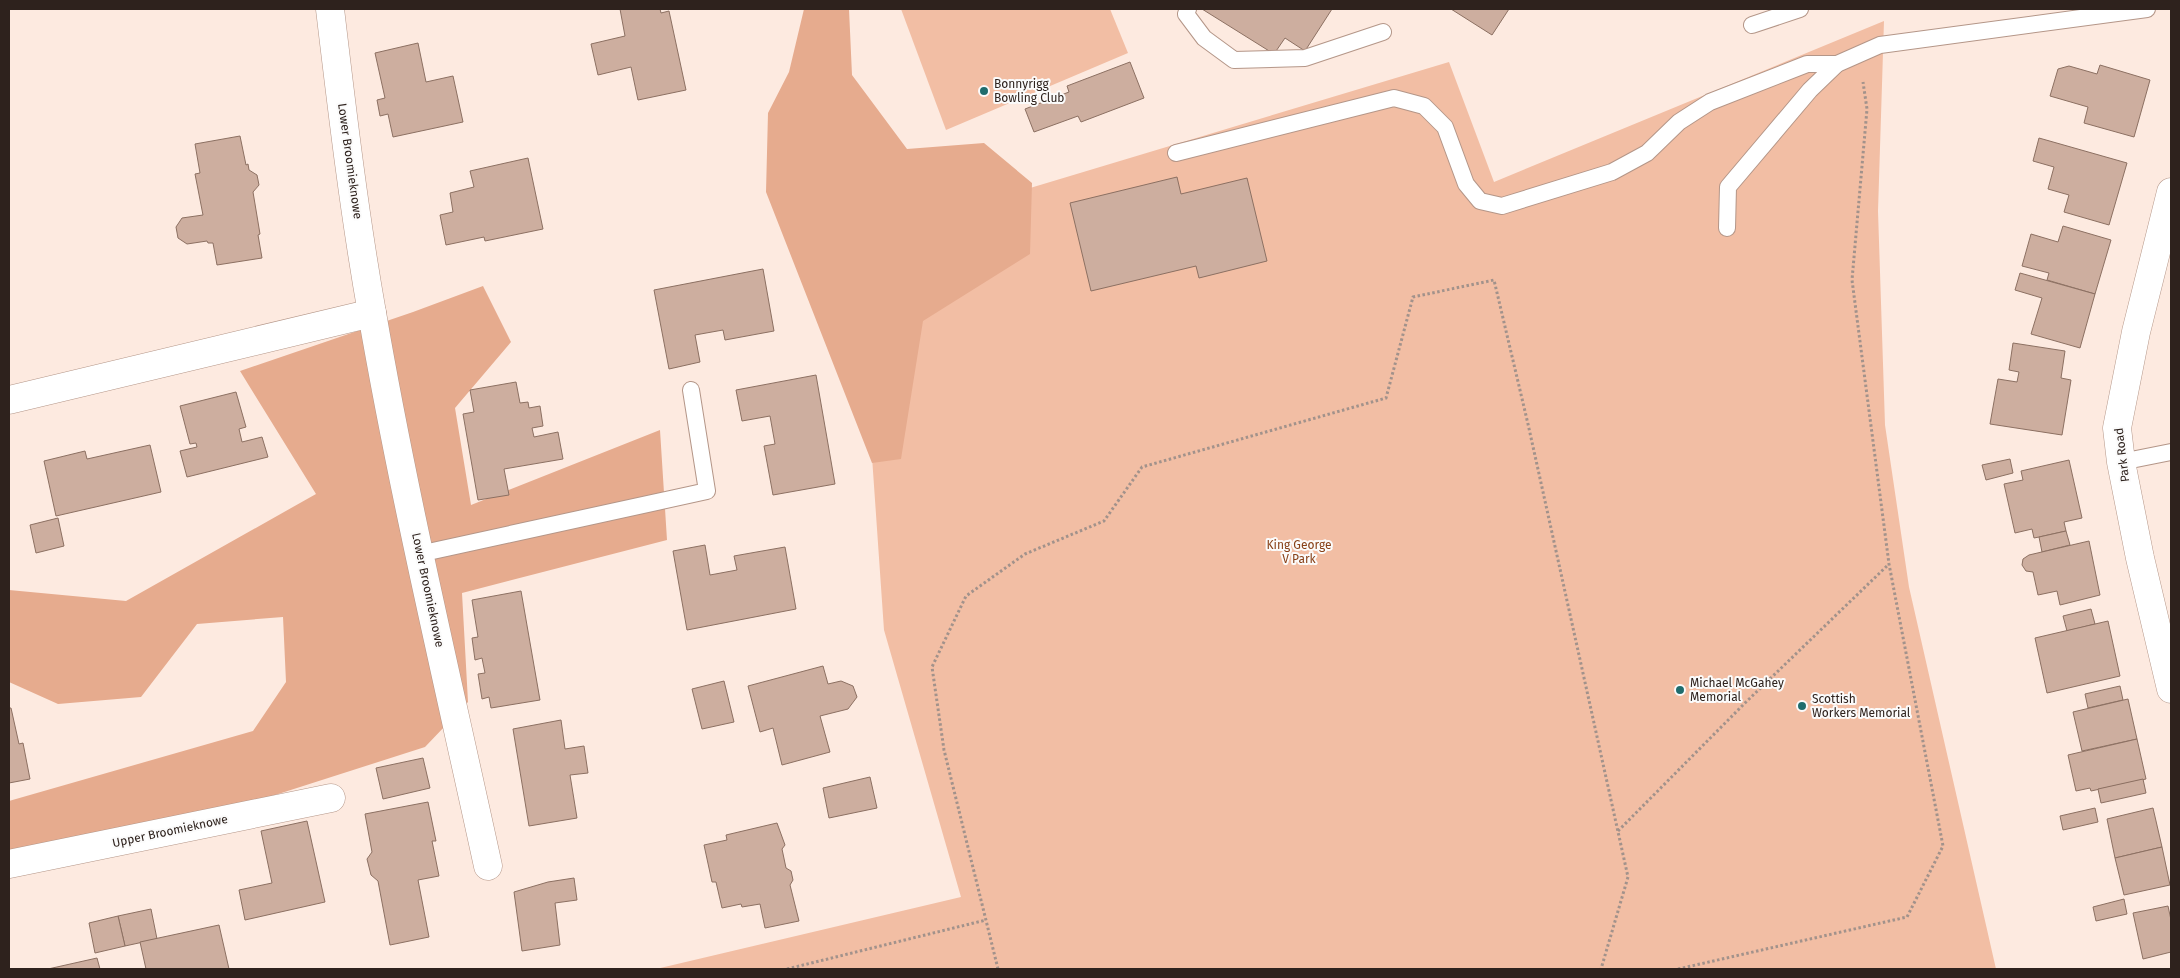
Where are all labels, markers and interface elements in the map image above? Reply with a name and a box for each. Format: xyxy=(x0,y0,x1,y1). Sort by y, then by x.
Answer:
place label: Bonnyrigg Bowling Club xyxy=(994,77,1065,105)
marker: Bonnyrigg Bowling Club xyxy=(978,85,990,97)
street label: Lower Broomieknowe xyxy=(335,102,365,220)
street label: Park Road xyxy=(2112,427,2132,483)
street label: Lower Broomieknowe xyxy=(409,531,447,649)
park label: King George V Park xyxy=(1266,538,1332,566)
place label: Michael McGahey Memorial xyxy=(1690,676,1784,704)
marker: Michael McGahey Memorial xyxy=(1674,684,1686,696)
place label: Scottish Workers Memorial xyxy=(1812,692,1911,720)
marker: Scottish Workers Memorial xyxy=(1796,700,1808,712)
street label: Upper Broomieknowe xyxy=(111,812,229,850)

